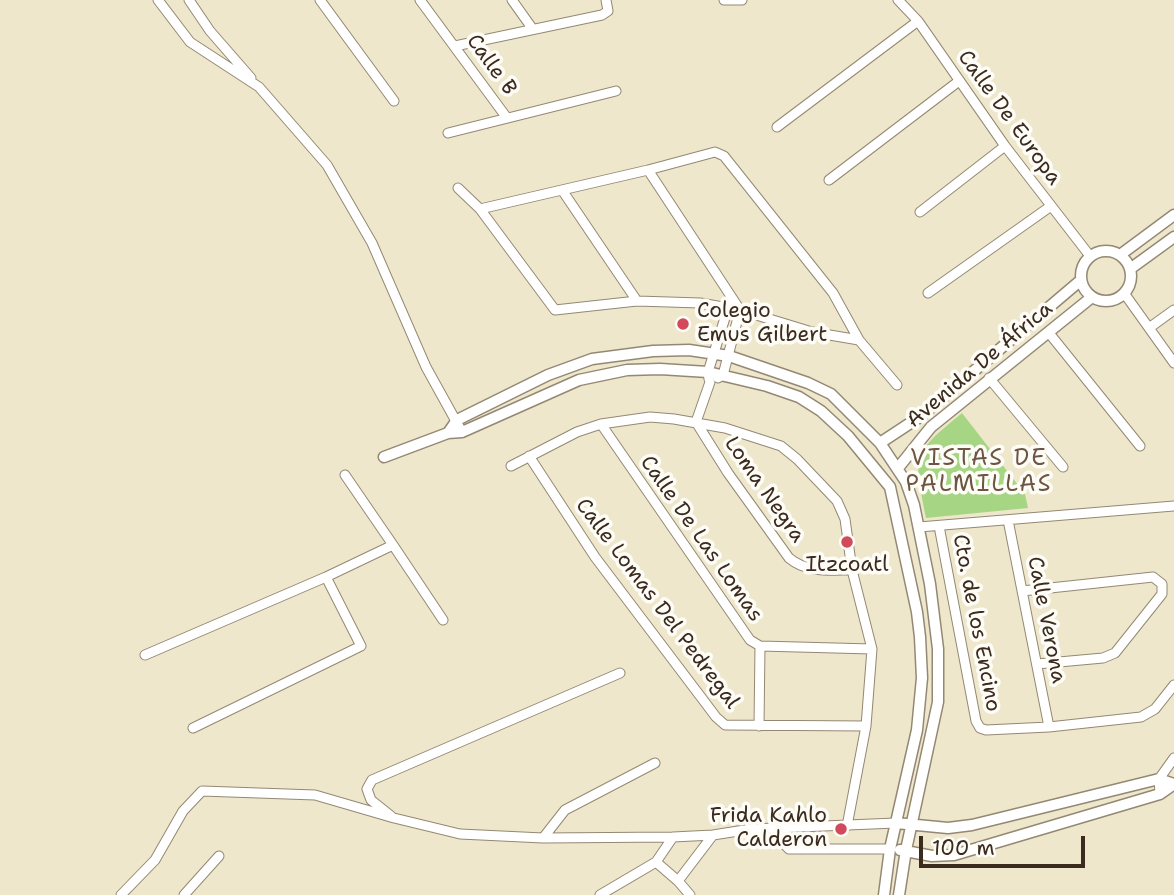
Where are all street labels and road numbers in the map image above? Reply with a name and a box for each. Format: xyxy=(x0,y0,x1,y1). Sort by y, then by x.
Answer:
street label: Calle B xyxy=(460,30,522,100)
street label: Calle De Europa xyxy=(952,46,1066,190)
street label: Avenida De África xyxy=(902,297,1058,433)
street label: Loma Negra xyxy=(718,432,810,548)
street label: Calle De Las Lomas xyxy=(634,451,768,627)
street label: Calle Lomas Del Pedregal xyxy=(570,494,744,714)
street label: Cto. de los Encino xyxy=(946,532,1006,714)
street label: Calle Verona xyxy=(1021,555,1071,685)

